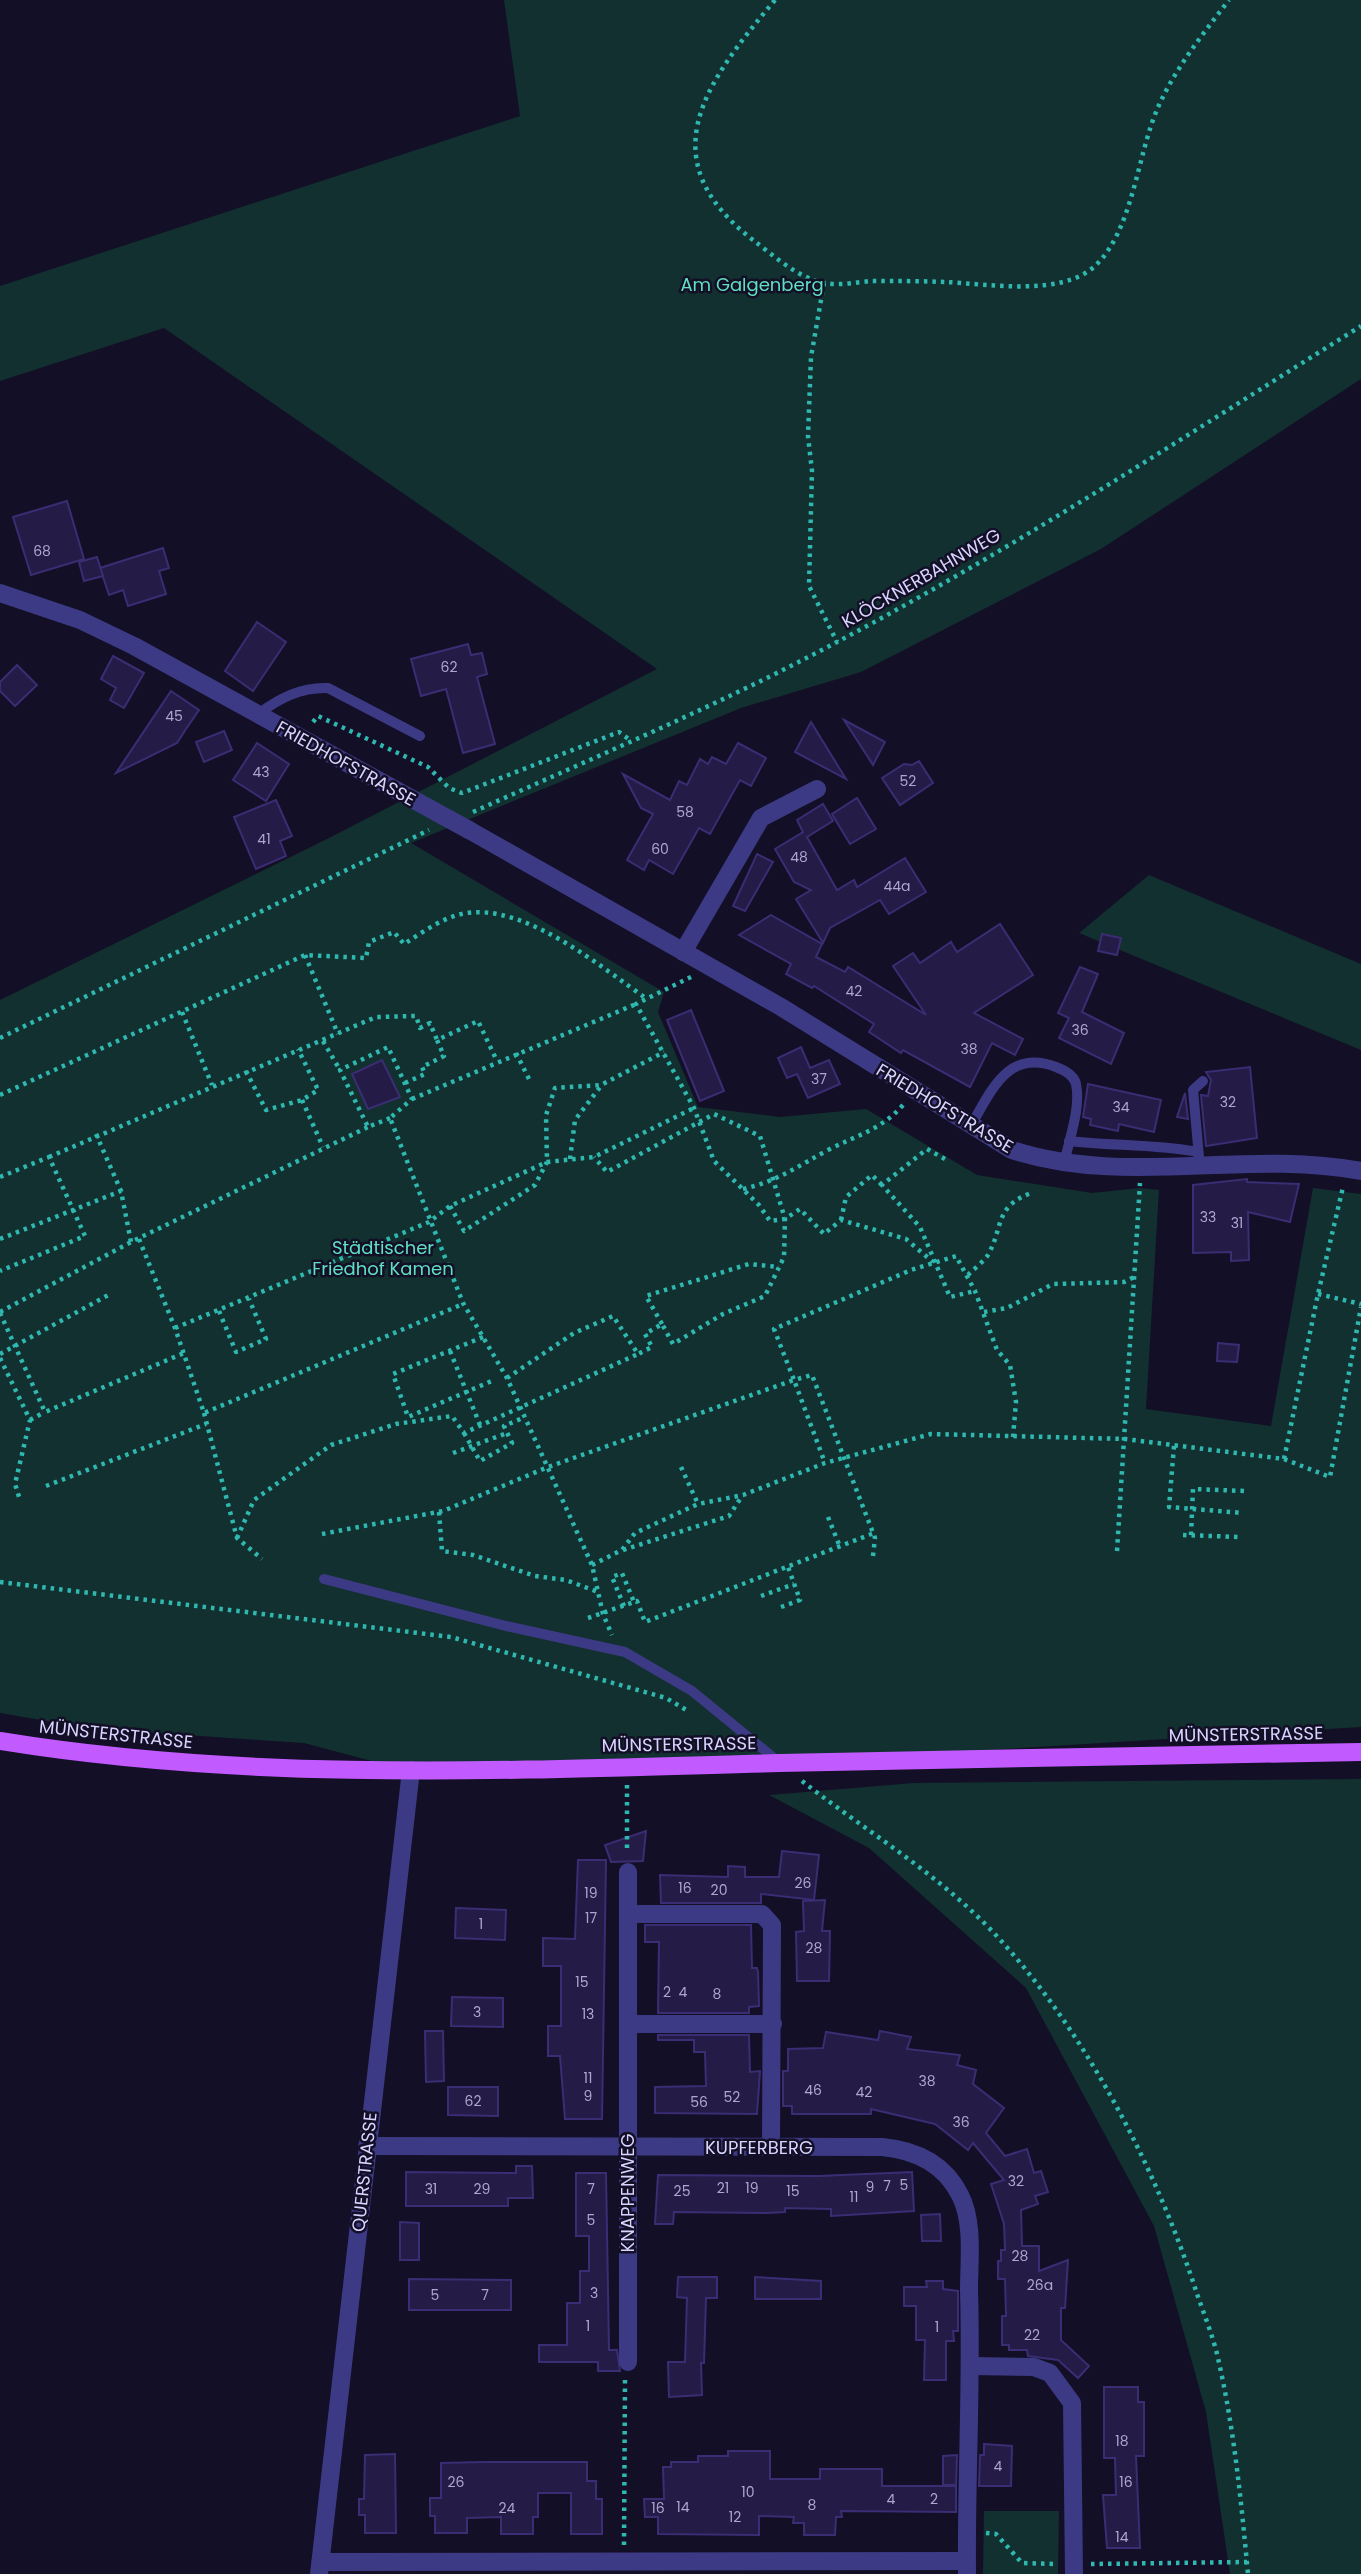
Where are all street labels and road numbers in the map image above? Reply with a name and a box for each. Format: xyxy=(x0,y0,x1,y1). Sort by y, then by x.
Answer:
street label: KLÖCKNERBAHNWEG xyxy=(837,522,1005,634)
street label: FRIEDHOFSTRASSE xyxy=(272,714,420,812)
street label: FRIEDHOFSTRASSE xyxy=(872,1057,1018,1159)
street label: MÜNSTERSTRASSE xyxy=(38,1713,194,1755)
street label: MÜNSTERSTRASSE xyxy=(1169,1720,1323,1748)
street label: MÜNSTERSTRASSE xyxy=(602,1730,756,1758)
street label: QUERSTRASSE xyxy=(345,2111,383,2233)
street label: KNAPPENWEG xyxy=(615,2133,640,2253)
street label: KUPFERBERG xyxy=(705,2135,813,2160)

